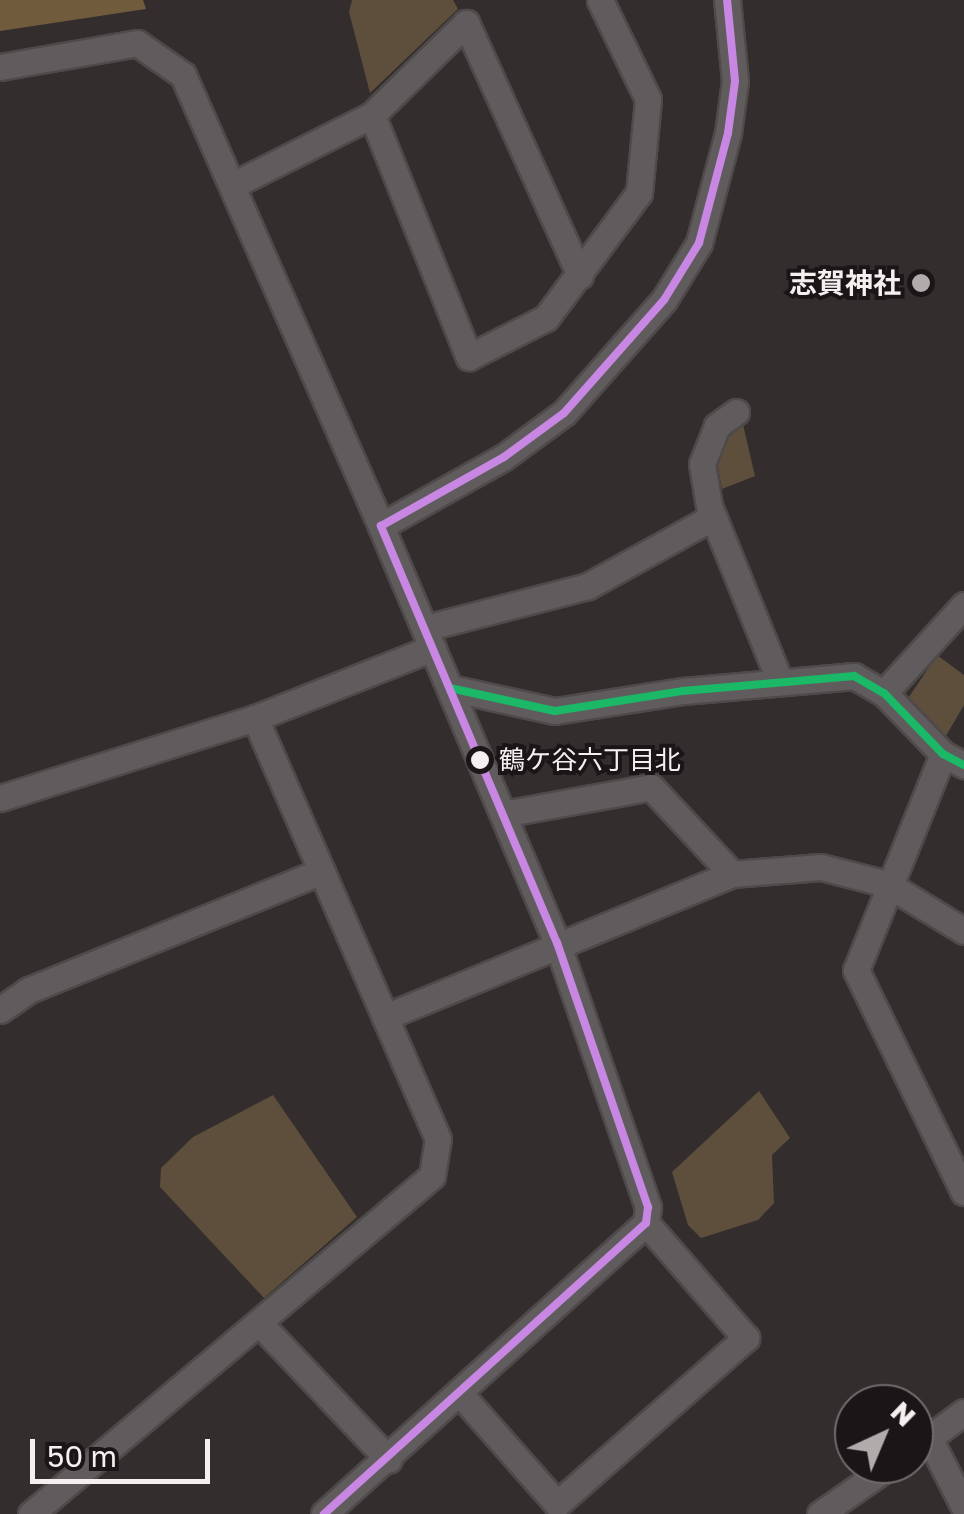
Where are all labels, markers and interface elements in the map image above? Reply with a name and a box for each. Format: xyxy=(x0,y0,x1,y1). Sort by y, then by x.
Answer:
place label: 志賀神社 xyxy=(789,266,901,300)
marker: 志賀神社 xyxy=(910,272,932,294)
place label: 鶴ケ谷六丁目北 xyxy=(499,744,681,776)
marker: 鶴ケ谷六丁目北 xyxy=(470,750,490,770)
north arrow xyxy=(834,1384,934,1484)
text: N xyxy=(885,1394,923,1433)
scale bar xyxy=(35,1419,215,1481)
text: 50 m xyxy=(47,1438,117,1474)

